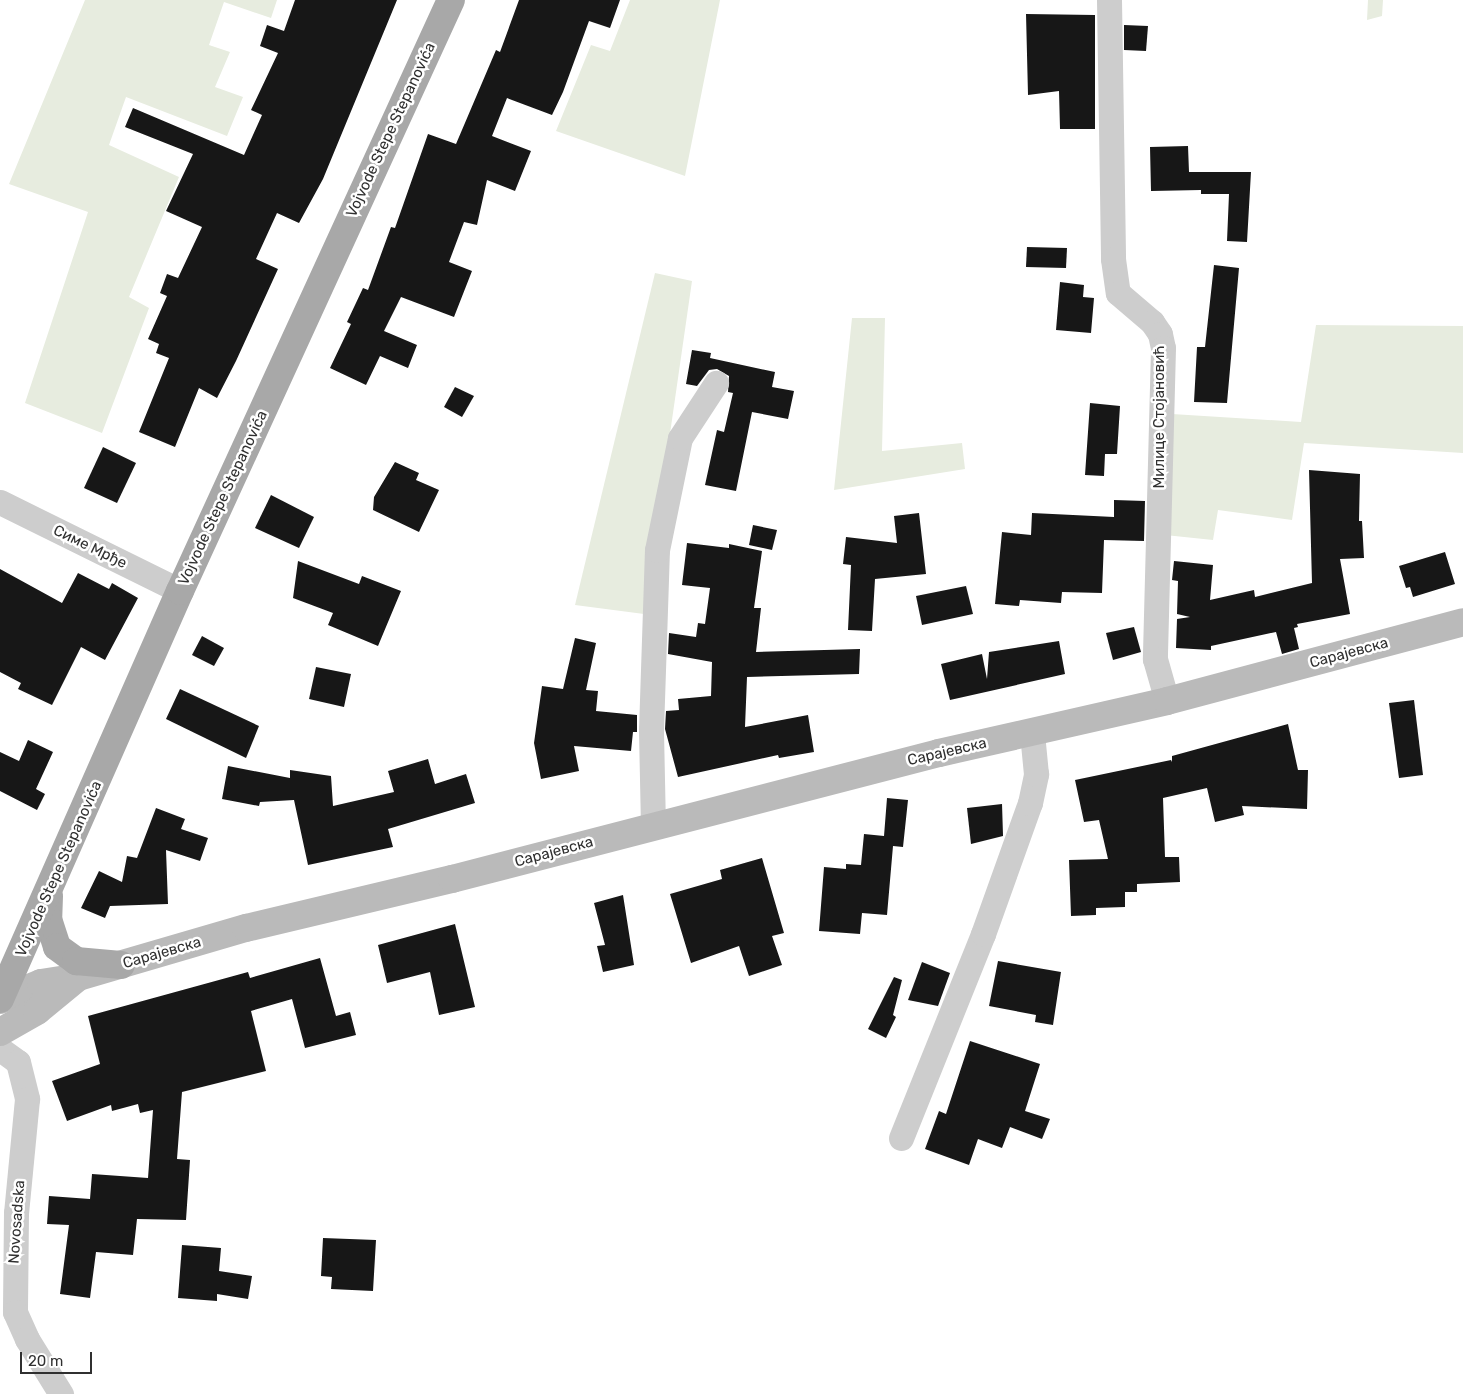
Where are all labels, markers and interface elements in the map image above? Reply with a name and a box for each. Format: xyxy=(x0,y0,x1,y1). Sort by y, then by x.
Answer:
street label: Vojvode Stepe Stepanovića xyxy=(343,40,439,220)
street label: Милице Стојановић xyxy=(1151,345,1169,489)
street label: Vojvode Stepe Stepanovića xyxy=(175,408,271,588)
street label: Симе Мрђе xyxy=(50,521,130,573)
street label: Сарајевска xyxy=(1308,634,1390,672)
street label: Сарајевска xyxy=(906,734,988,770)
street label: Vojvode Stepe Stepanovića xyxy=(12,778,106,960)
street label: Сарајевска xyxy=(513,833,595,871)
street label: Сарајевска xyxy=(121,933,203,973)
street label: Novosadska xyxy=(5,1180,29,1264)
scale bar xyxy=(22,1342,95,1374)
text: 20 m xyxy=(28,1352,63,1370)

